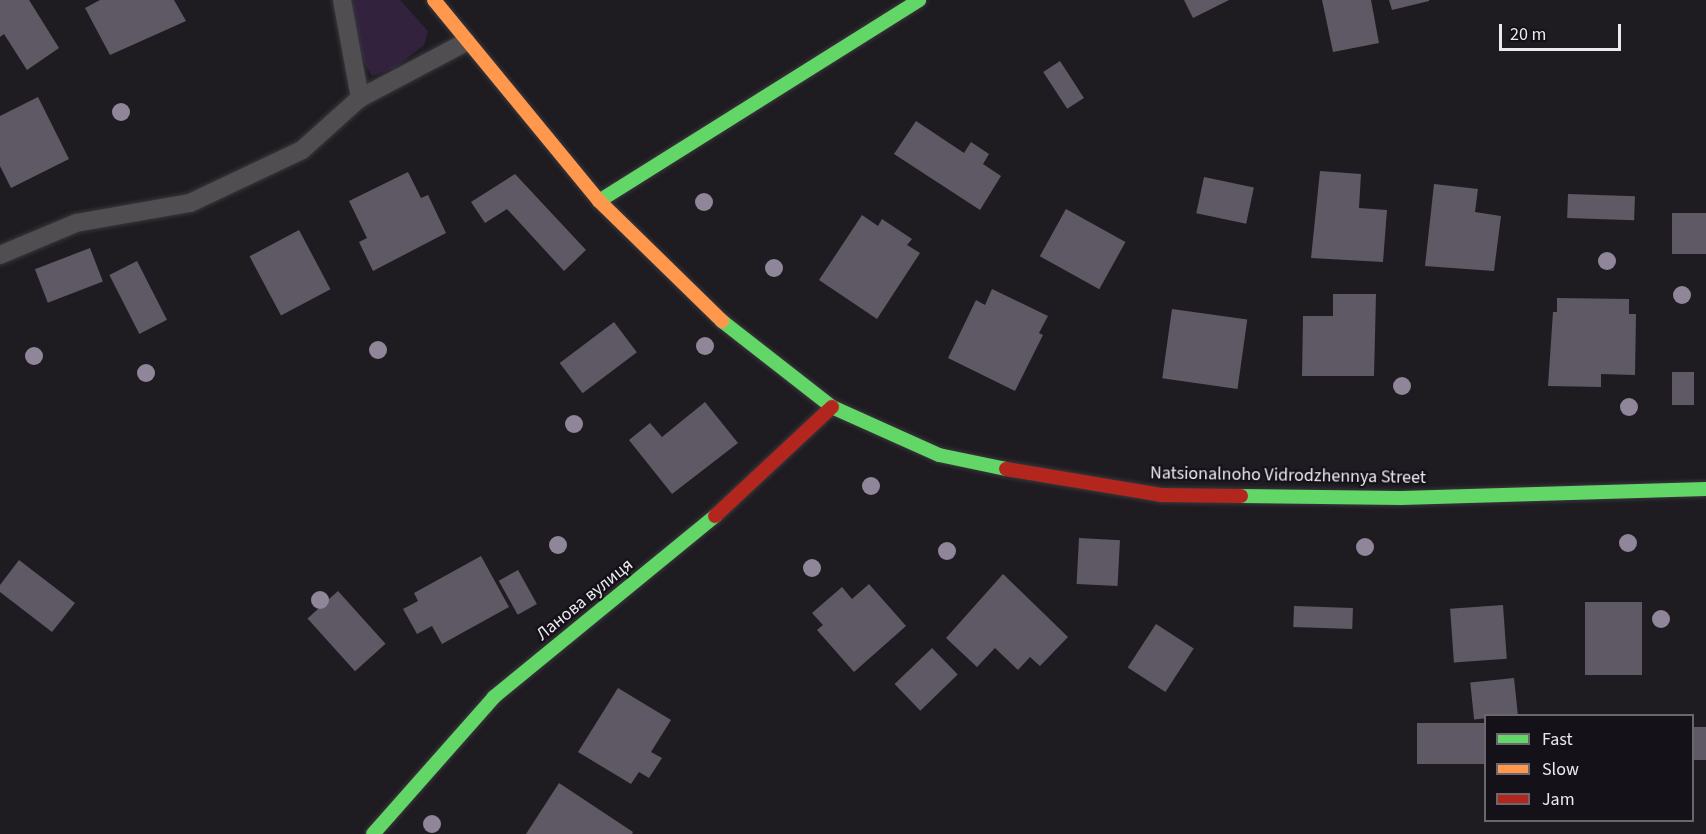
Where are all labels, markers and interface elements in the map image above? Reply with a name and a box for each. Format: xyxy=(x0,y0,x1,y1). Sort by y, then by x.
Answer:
scale bar xyxy=(1502,12,1624,50)
text: 20 m xyxy=(1510,22,1546,47)
street label: Natsionalnoho Vidrodzhennya Street xyxy=(1150,463,1426,489)
street label: Ланова вулиця xyxy=(532,554,638,646)
legend xyxy=(1484,714,1694,822)
text: Fast xyxy=(1542,727,1573,752)
text: Slow xyxy=(1542,757,1579,782)
text: Jam xyxy=(1542,787,1575,812)

